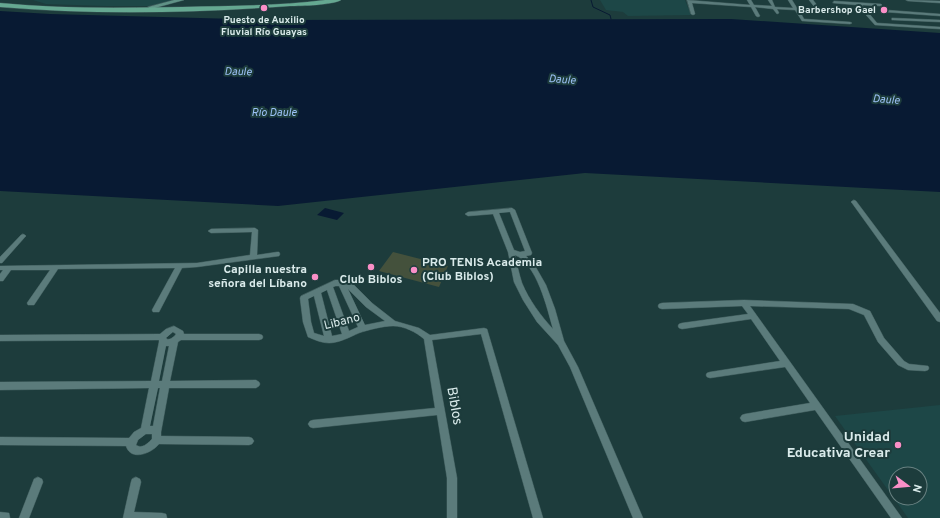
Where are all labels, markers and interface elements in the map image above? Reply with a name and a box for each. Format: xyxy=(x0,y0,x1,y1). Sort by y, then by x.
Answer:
marker: Puesto de Auxilio Fluvial Río Guayas xyxy=(259,3,269,13)
place label: Barbershop Gael xyxy=(798,4,876,17)
marker: Barbershop Gael xyxy=(879,5,889,15)
place label: Puesto de Auxilio Fluvial Río Guayas xyxy=(221,14,307,39)
water label: Daule xyxy=(224,65,252,79)
water label: Daule xyxy=(548,72,576,88)
water label: Daule xyxy=(872,92,900,108)
water label: Río Daule xyxy=(251,106,297,120)
place label: PRO TENIS Academia (Club Biblos) xyxy=(422,255,542,285)
place label: Capilla nuestra señora del Líbano xyxy=(208,262,307,292)
marker: Club Biblos xyxy=(366,262,376,272)
marker: PRO TENIS Academia (Club Biblos) xyxy=(409,265,419,275)
marker: Capilla nuestra señora del Líbano xyxy=(310,272,320,282)
place label: Club Biblos xyxy=(340,272,403,288)
street label: Libano xyxy=(322,310,362,334)
street label: Biblos xyxy=(442,386,466,426)
place label: Unidad Educativa Crear xyxy=(787,429,890,462)
marker: Unidad Educativa Crear xyxy=(893,440,903,450)
north arrow xyxy=(888,466,928,506)
text: N xyxy=(909,483,924,494)

